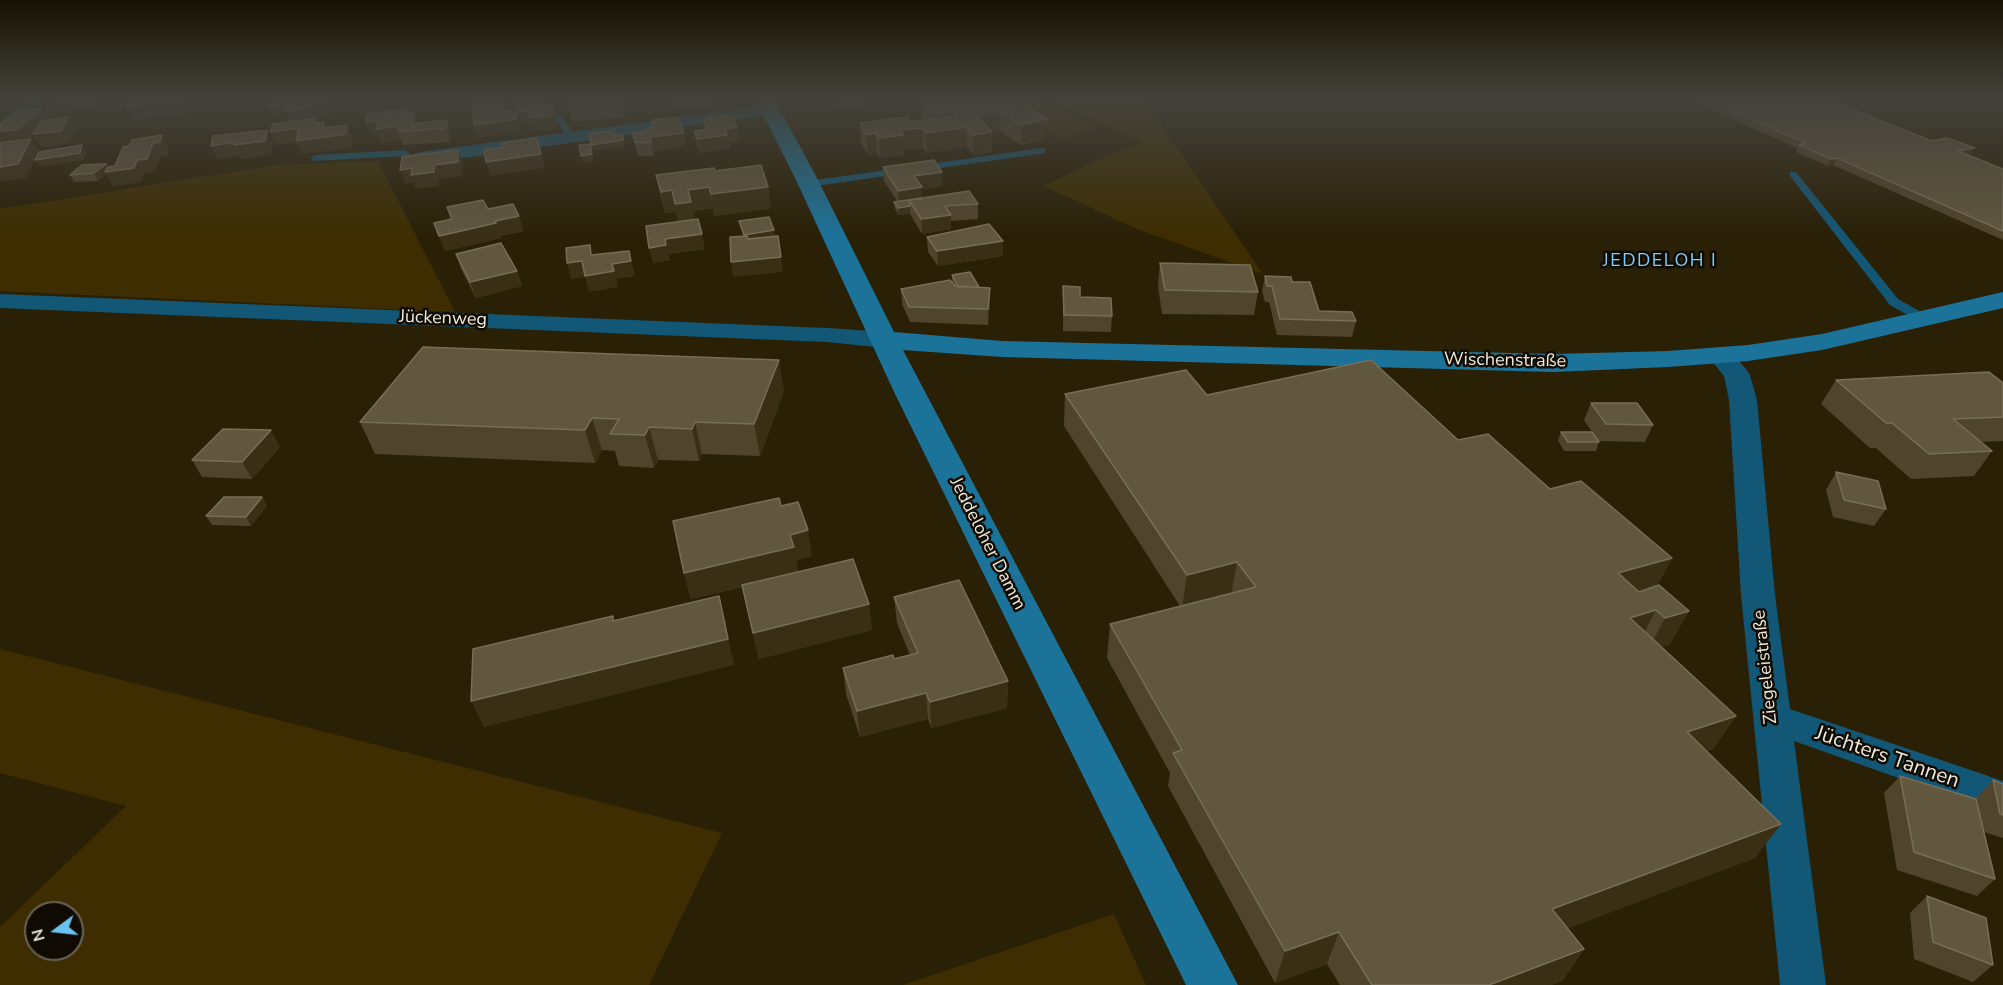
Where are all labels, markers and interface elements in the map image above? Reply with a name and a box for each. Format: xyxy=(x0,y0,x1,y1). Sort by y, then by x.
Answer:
district label: JEDDELOH I xyxy=(1603,251,1717,273)
street label: Jückenweg xyxy=(399,307,487,331)
street label: Wischenstraße xyxy=(1444,349,1566,373)
street label: Jeddeloher Damm xyxy=(944,474,1030,614)
street label: Ziegeleistraße xyxy=(1749,609,1783,725)
street label: Jüchters Tannen xyxy=(1812,722,1962,794)
north arrow xyxy=(24,901,84,961)
text: N xyxy=(26,927,51,944)

